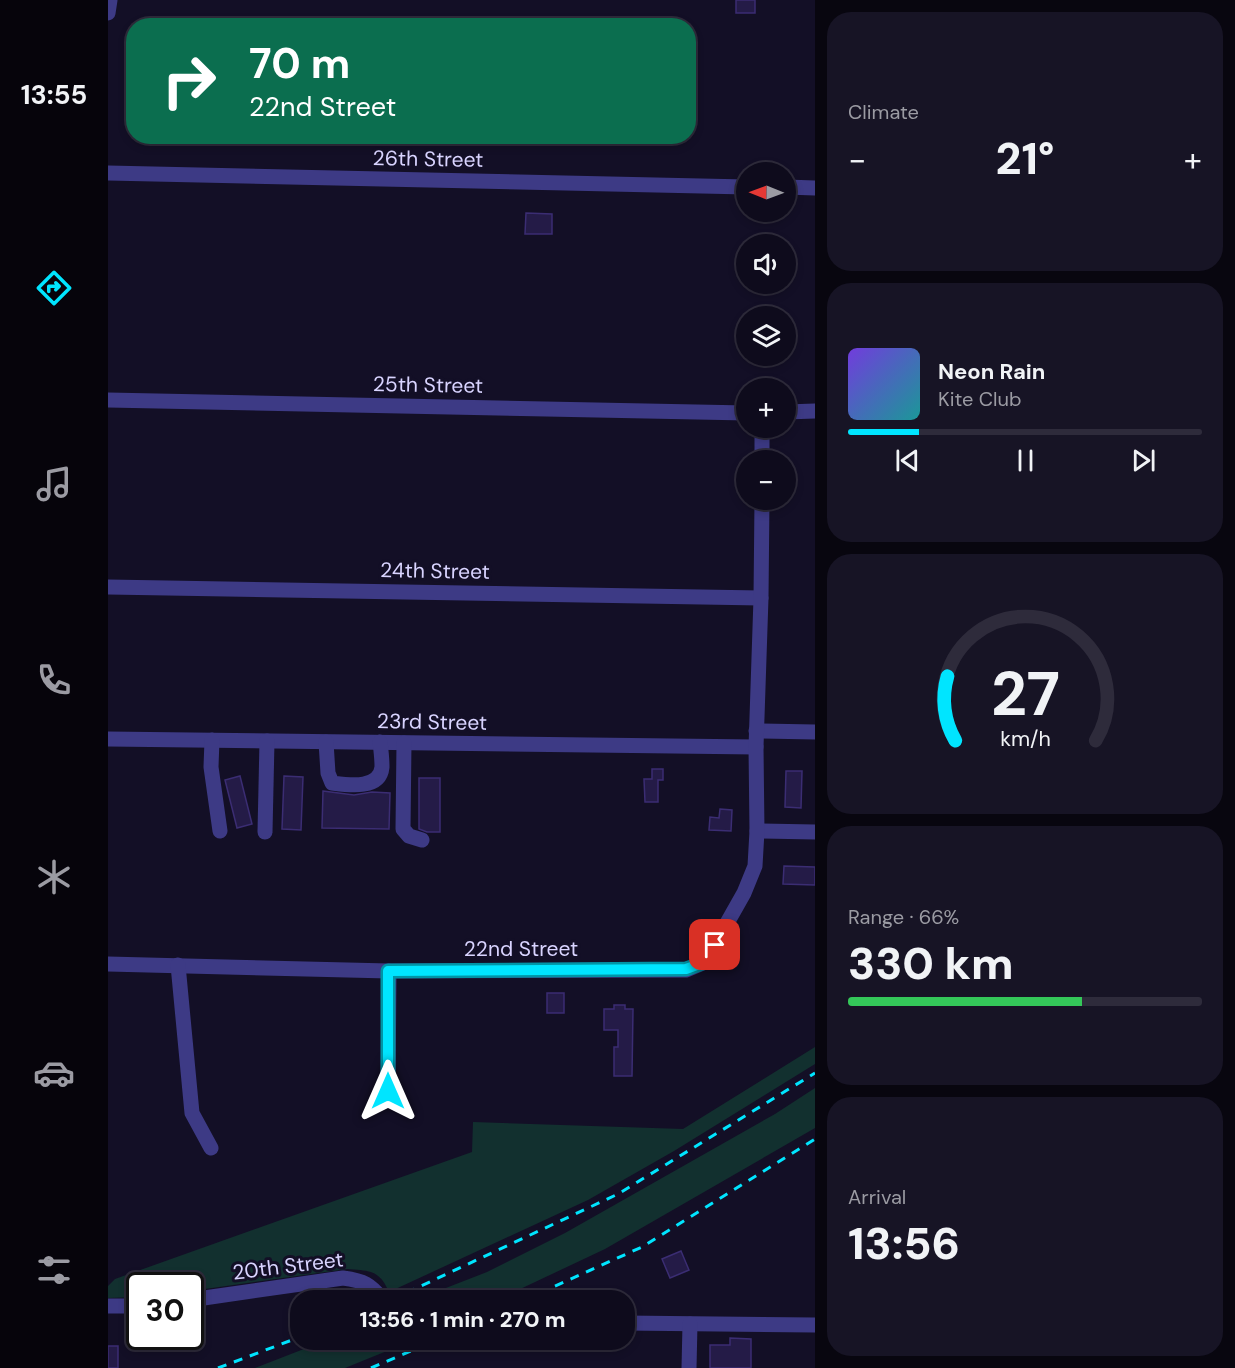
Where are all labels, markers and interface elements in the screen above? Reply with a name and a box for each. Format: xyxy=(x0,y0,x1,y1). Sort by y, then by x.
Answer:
text: 70 m xyxy=(249,36,350,91)
icon: right xyxy=(150,42,228,120)
text: 13:55 xyxy=(21,77,87,112)
text: 22nd Street xyxy=(249,89,396,124)
text: Climate xyxy=(848,99,919,125)
text: 21° xyxy=(995,129,1055,188)
text: − xyxy=(848,138,866,181)
text: + xyxy=(1184,138,1202,181)
street label: 26th Street xyxy=(372,144,484,174)
north arrow xyxy=(736,162,796,222)
map controls xyxy=(736,162,796,510)
button: sound xyxy=(736,234,796,294)
icon: directions xyxy=(33,267,75,309)
button: layers xyxy=(736,306,796,366)
text: Neon Rain xyxy=(938,357,1045,386)
street label: 25th Street xyxy=(373,370,483,400)
button: + xyxy=(736,378,796,438)
text: Kite Club xyxy=(938,386,1022,412)
icon: previous xyxy=(891,444,924,477)
icon: pause xyxy=(1009,444,1042,477)
icon: next xyxy=(1127,444,1160,477)
button: − xyxy=(736,450,796,510)
icon: music xyxy=(33,463,75,505)
street label: 24th Street xyxy=(380,556,490,586)
text: 27 xyxy=(990,653,1060,734)
icon: phone xyxy=(33,659,75,701)
street label: 23rd Street xyxy=(377,707,487,737)
text: km/h xyxy=(1000,725,1050,753)
icon: climate xyxy=(33,856,75,898)
text: Range · 66% xyxy=(848,904,959,930)
pin xyxy=(689,919,740,970)
icon: arrive xyxy=(698,928,731,961)
text: 330 km xyxy=(848,934,1014,993)
street label: 22nd Street xyxy=(464,935,578,963)
icon: car xyxy=(33,1052,75,1094)
position arrow xyxy=(356,1059,420,1123)
text: Arrival xyxy=(848,1184,906,1210)
text: 13:56 xyxy=(848,1214,960,1273)
street label: 20th Street xyxy=(231,1245,345,1287)
icon: filters xyxy=(33,1249,75,1291)
speed limit sign: 30 xyxy=(126,1272,204,1350)
text: 13:56 · 1 min · 270 m xyxy=(359,1305,566,1334)

